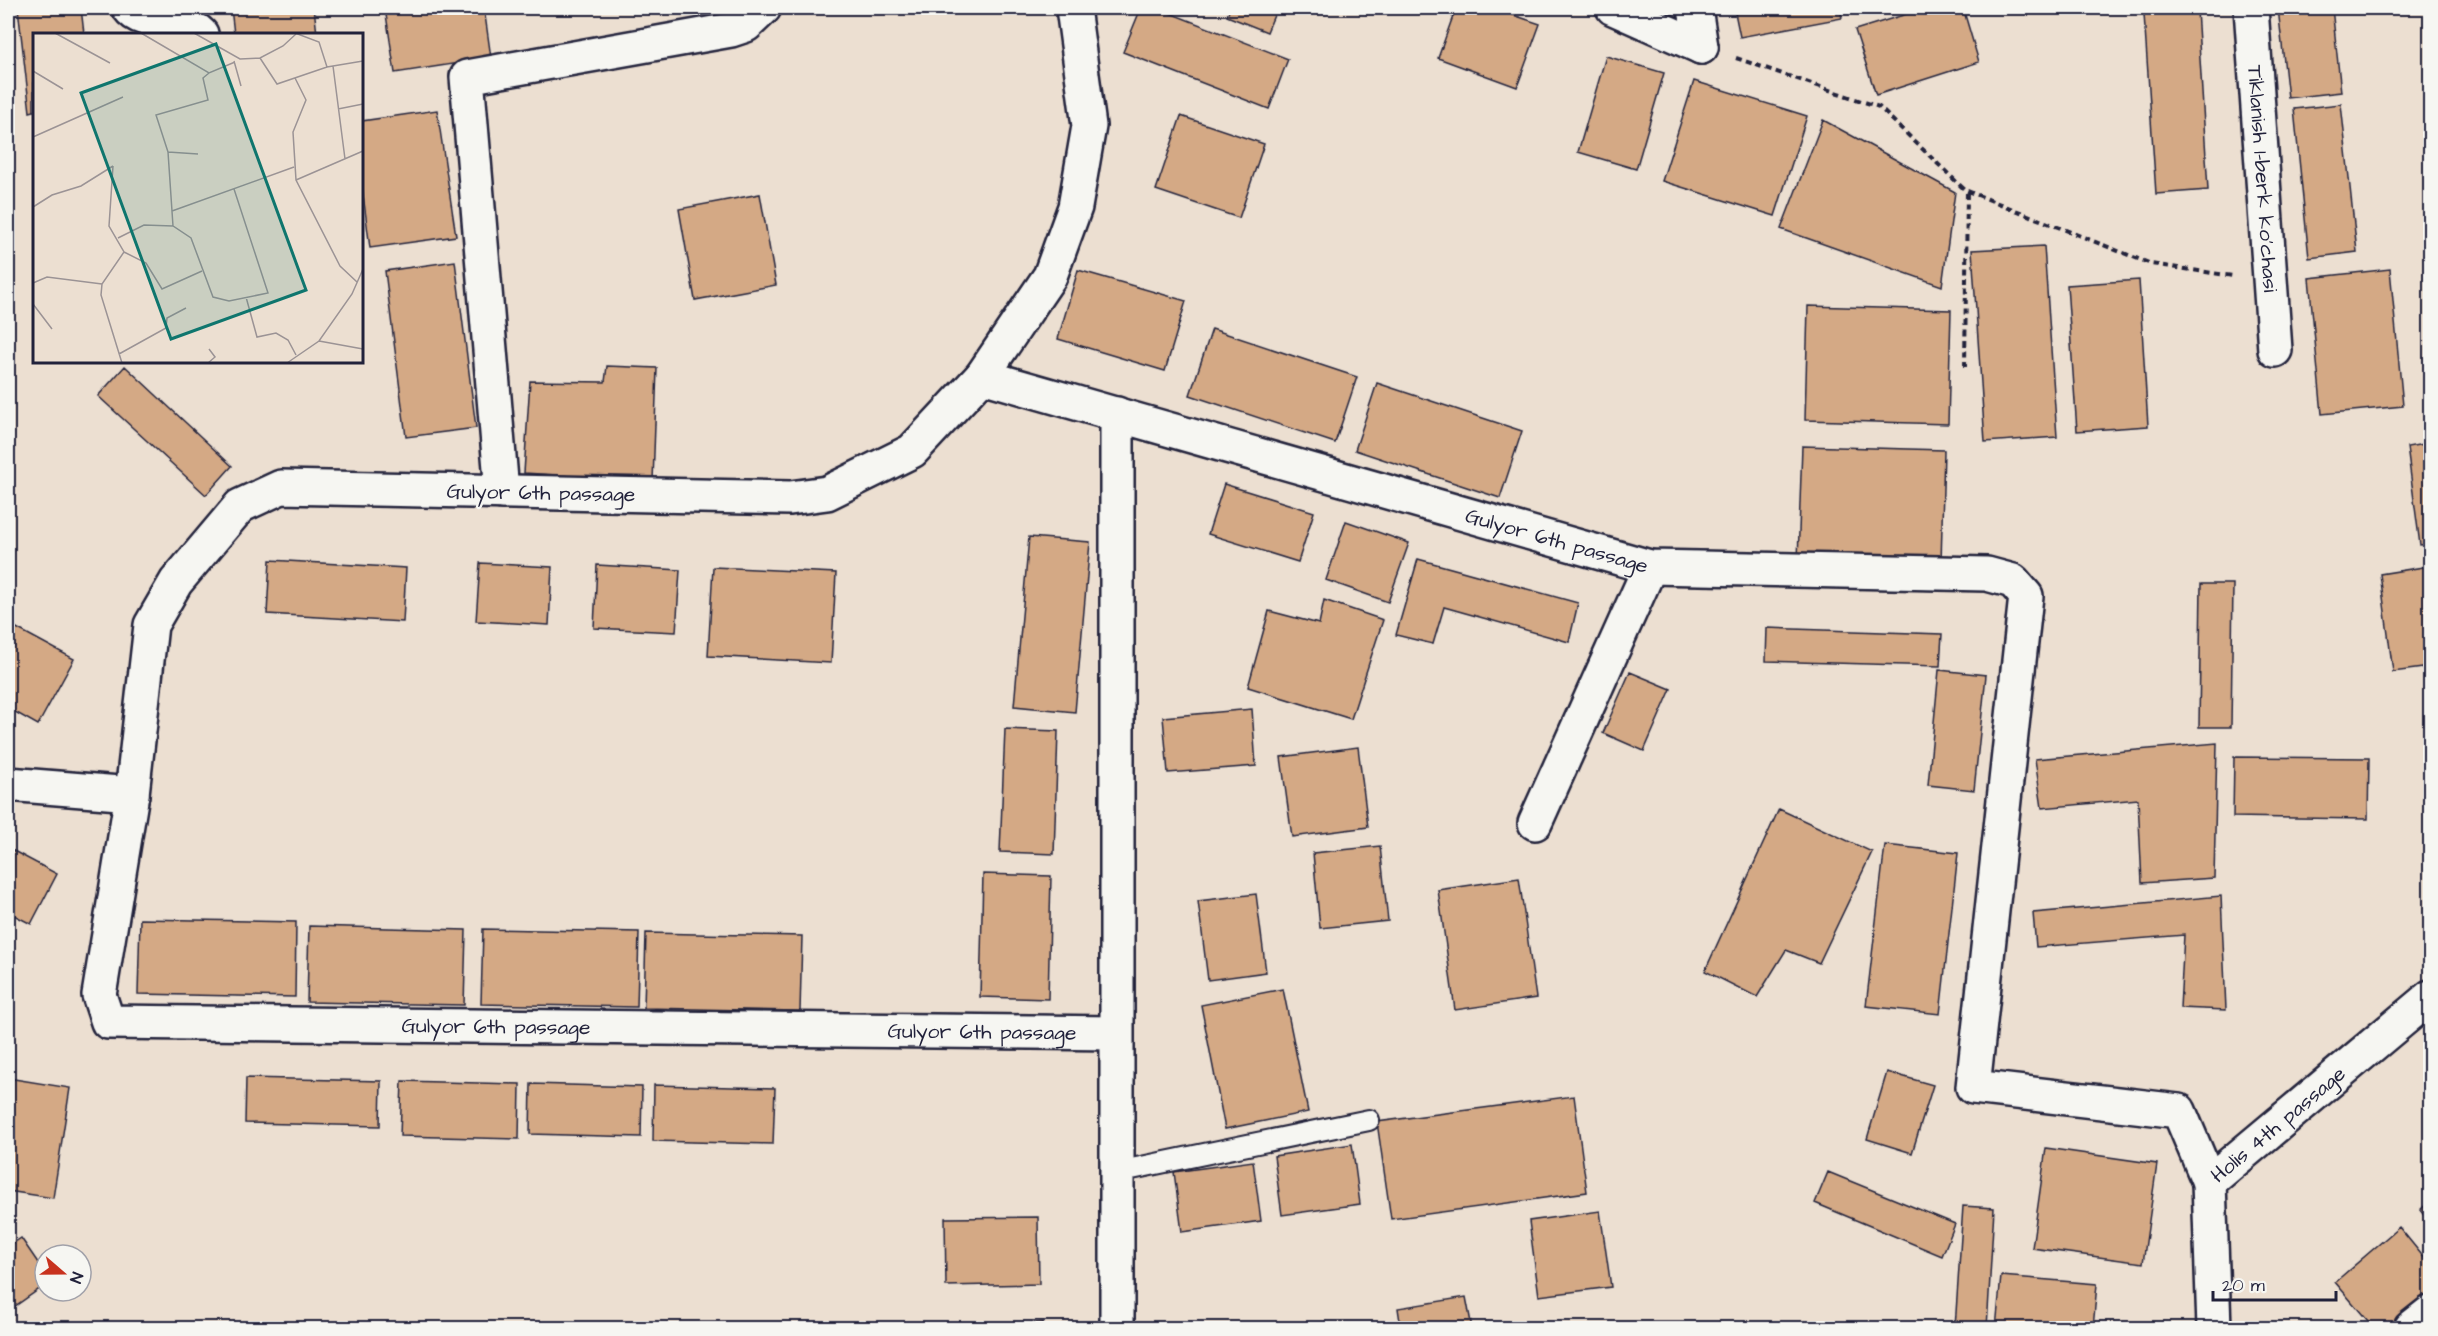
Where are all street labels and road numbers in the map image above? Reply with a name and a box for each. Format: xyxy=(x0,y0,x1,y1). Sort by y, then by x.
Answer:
street label: Tiklanish 1-berk ko'chasi xyxy=(2241,64,2285,293)
street label: Gulyor 6th passage xyxy=(446,477,636,511)
street label: Gulyor 6th passage xyxy=(1462,501,1652,580)
street label: Gulyor 6th passage xyxy=(401,1011,591,1044)
street label: Gulyor 6th passage xyxy=(887,1016,1077,1049)
street label: Holis 4th passage xyxy=(2204,1059,2352,1189)

